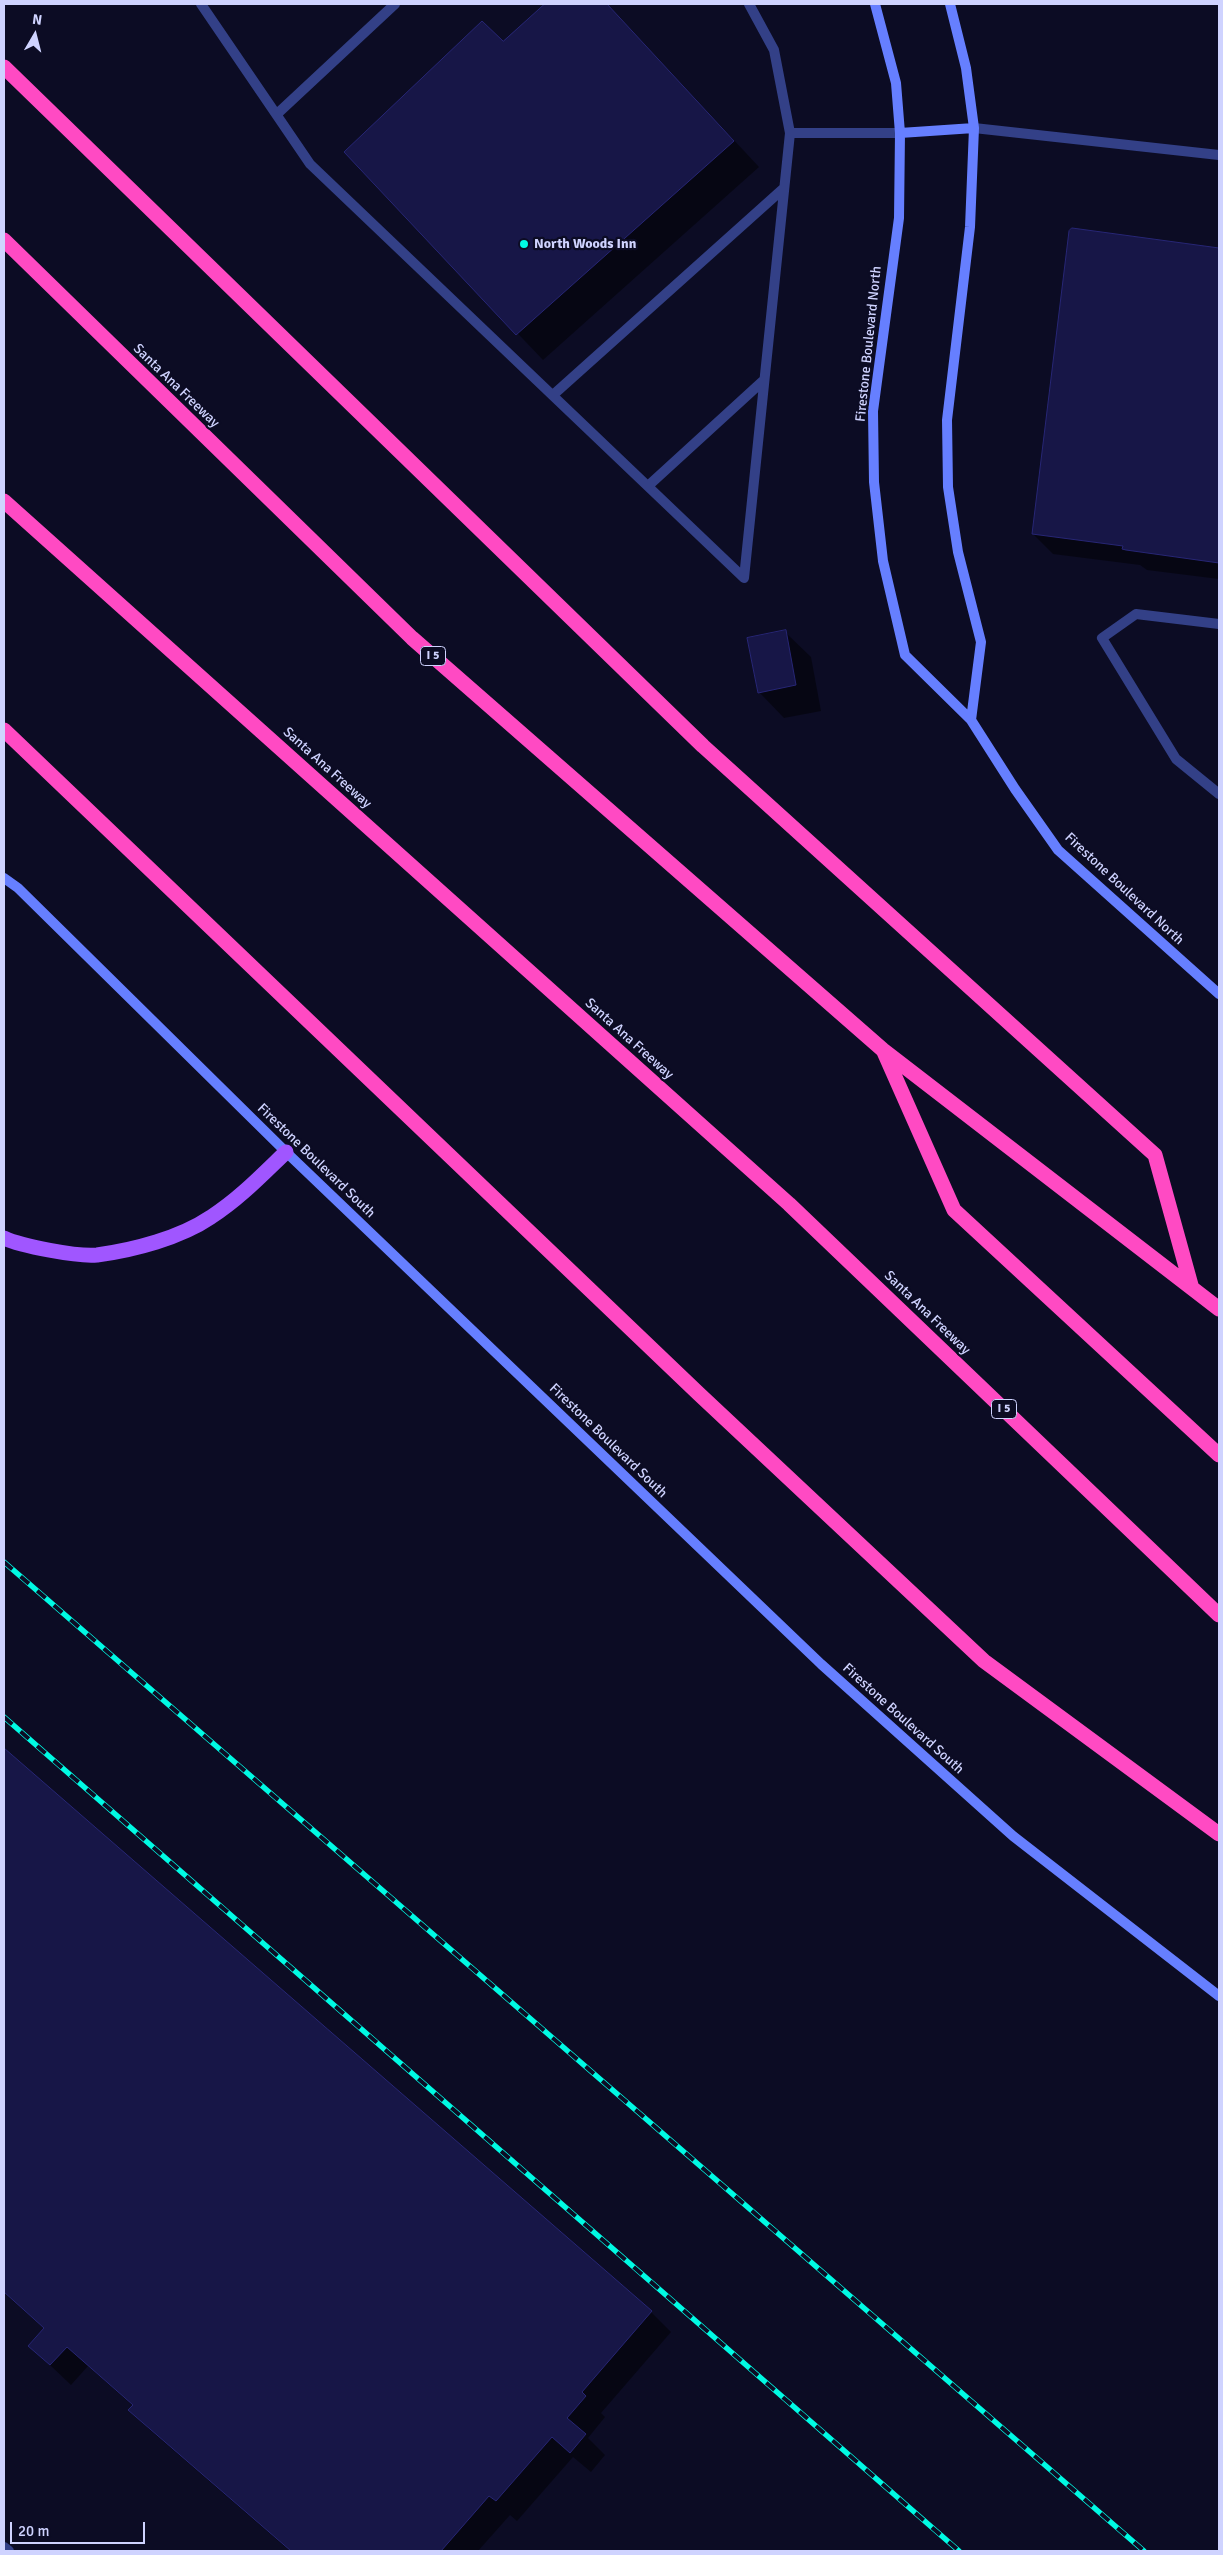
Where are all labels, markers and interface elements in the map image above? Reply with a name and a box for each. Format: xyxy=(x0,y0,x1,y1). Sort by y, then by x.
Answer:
north arrow xyxy=(10,10,60,60)
text: N xyxy=(31,11,43,29)
place label: North Woods Inn xyxy=(534,236,636,252)
marker: North Woods Inn xyxy=(518,238,530,250)
street label: Firestone Boulevard North xyxy=(852,265,886,423)
street label: Santa Ana Freeway xyxy=(129,341,223,431)
road number: I 5 xyxy=(420,646,446,666)
street label: Santa Ana Freeway xyxy=(279,724,375,812)
street label: Firestone Boulevard North xyxy=(1061,829,1187,949)
street label: Santa Ana Freeway xyxy=(581,995,677,1083)
street label: Firestone Boulevard South xyxy=(254,1100,378,1222)
street label: Santa Ana Freeway xyxy=(880,1268,974,1358)
street label: Firestone Boulevard South xyxy=(546,1380,670,1502)
road number: I 5 xyxy=(992,1400,1016,1418)
street label: Firestone Boulevard South xyxy=(839,1660,967,1778)
scale bar xyxy=(12,2512,148,2544)
text: 20 m xyxy=(18,2522,49,2540)

